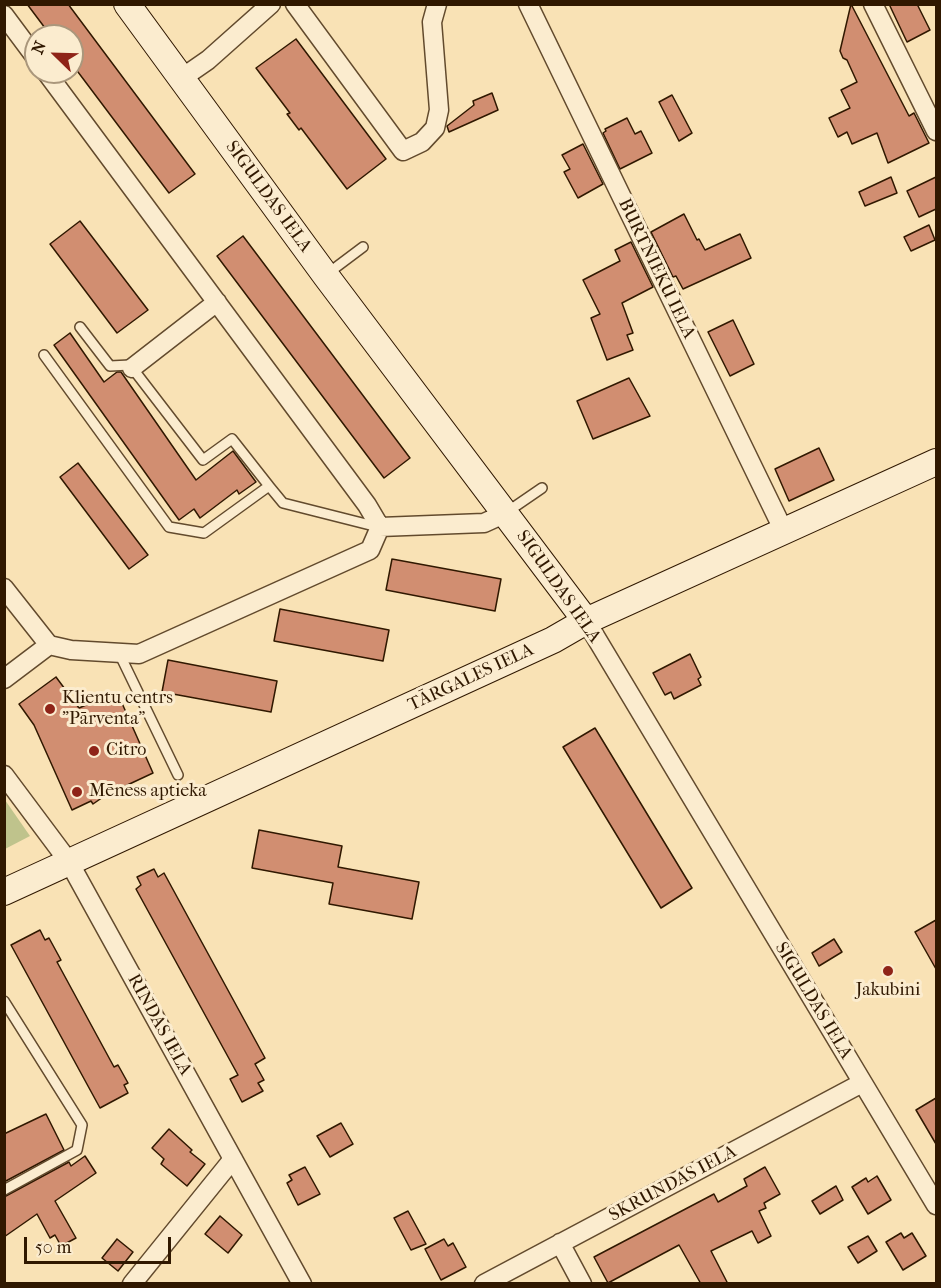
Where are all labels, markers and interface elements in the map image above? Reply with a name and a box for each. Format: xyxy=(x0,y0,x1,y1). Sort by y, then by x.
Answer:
north arrow xyxy=(24,24,84,84)
text: N xyxy=(28,38,50,57)
street label: SIGULDAS IELA xyxy=(220,137,316,257)
street label: BURTNIEKU IELA xyxy=(613,195,699,343)
street label: SIGULDAS IELA xyxy=(511,526,605,648)
street label: TĀRGALES IELA xyxy=(405,639,537,717)
place label: Klientu centrs "Pārventa" xyxy=(62,688,173,730)
marker: Klientu centrs "Pārventa" xyxy=(43,702,57,716)
place label: Citro xyxy=(106,740,146,762)
marker: Citro xyxy=(87,744,101,758)
place label: Mēness aptieka xyxy=(89,781,207,803)
marker: Mēness aptieka xyxy=(70,785,84,799)
street label: SIGULDAS IELA xyxy=(770,939,856,1063)
marker: Jakubini xyxy=(881,964,895,978)
street label: RINDAS IELA xyxy=(122,970,196,1080)
place label: Jakubini xyxy=(856,980,920,1002)
street label: SKRUNDAS IELA xyxy=(606,1141,740,1227)
scale bar xyxy=(27,1225,174,1263)
text: 50 m xyxy=(35,1237,71,1258)

